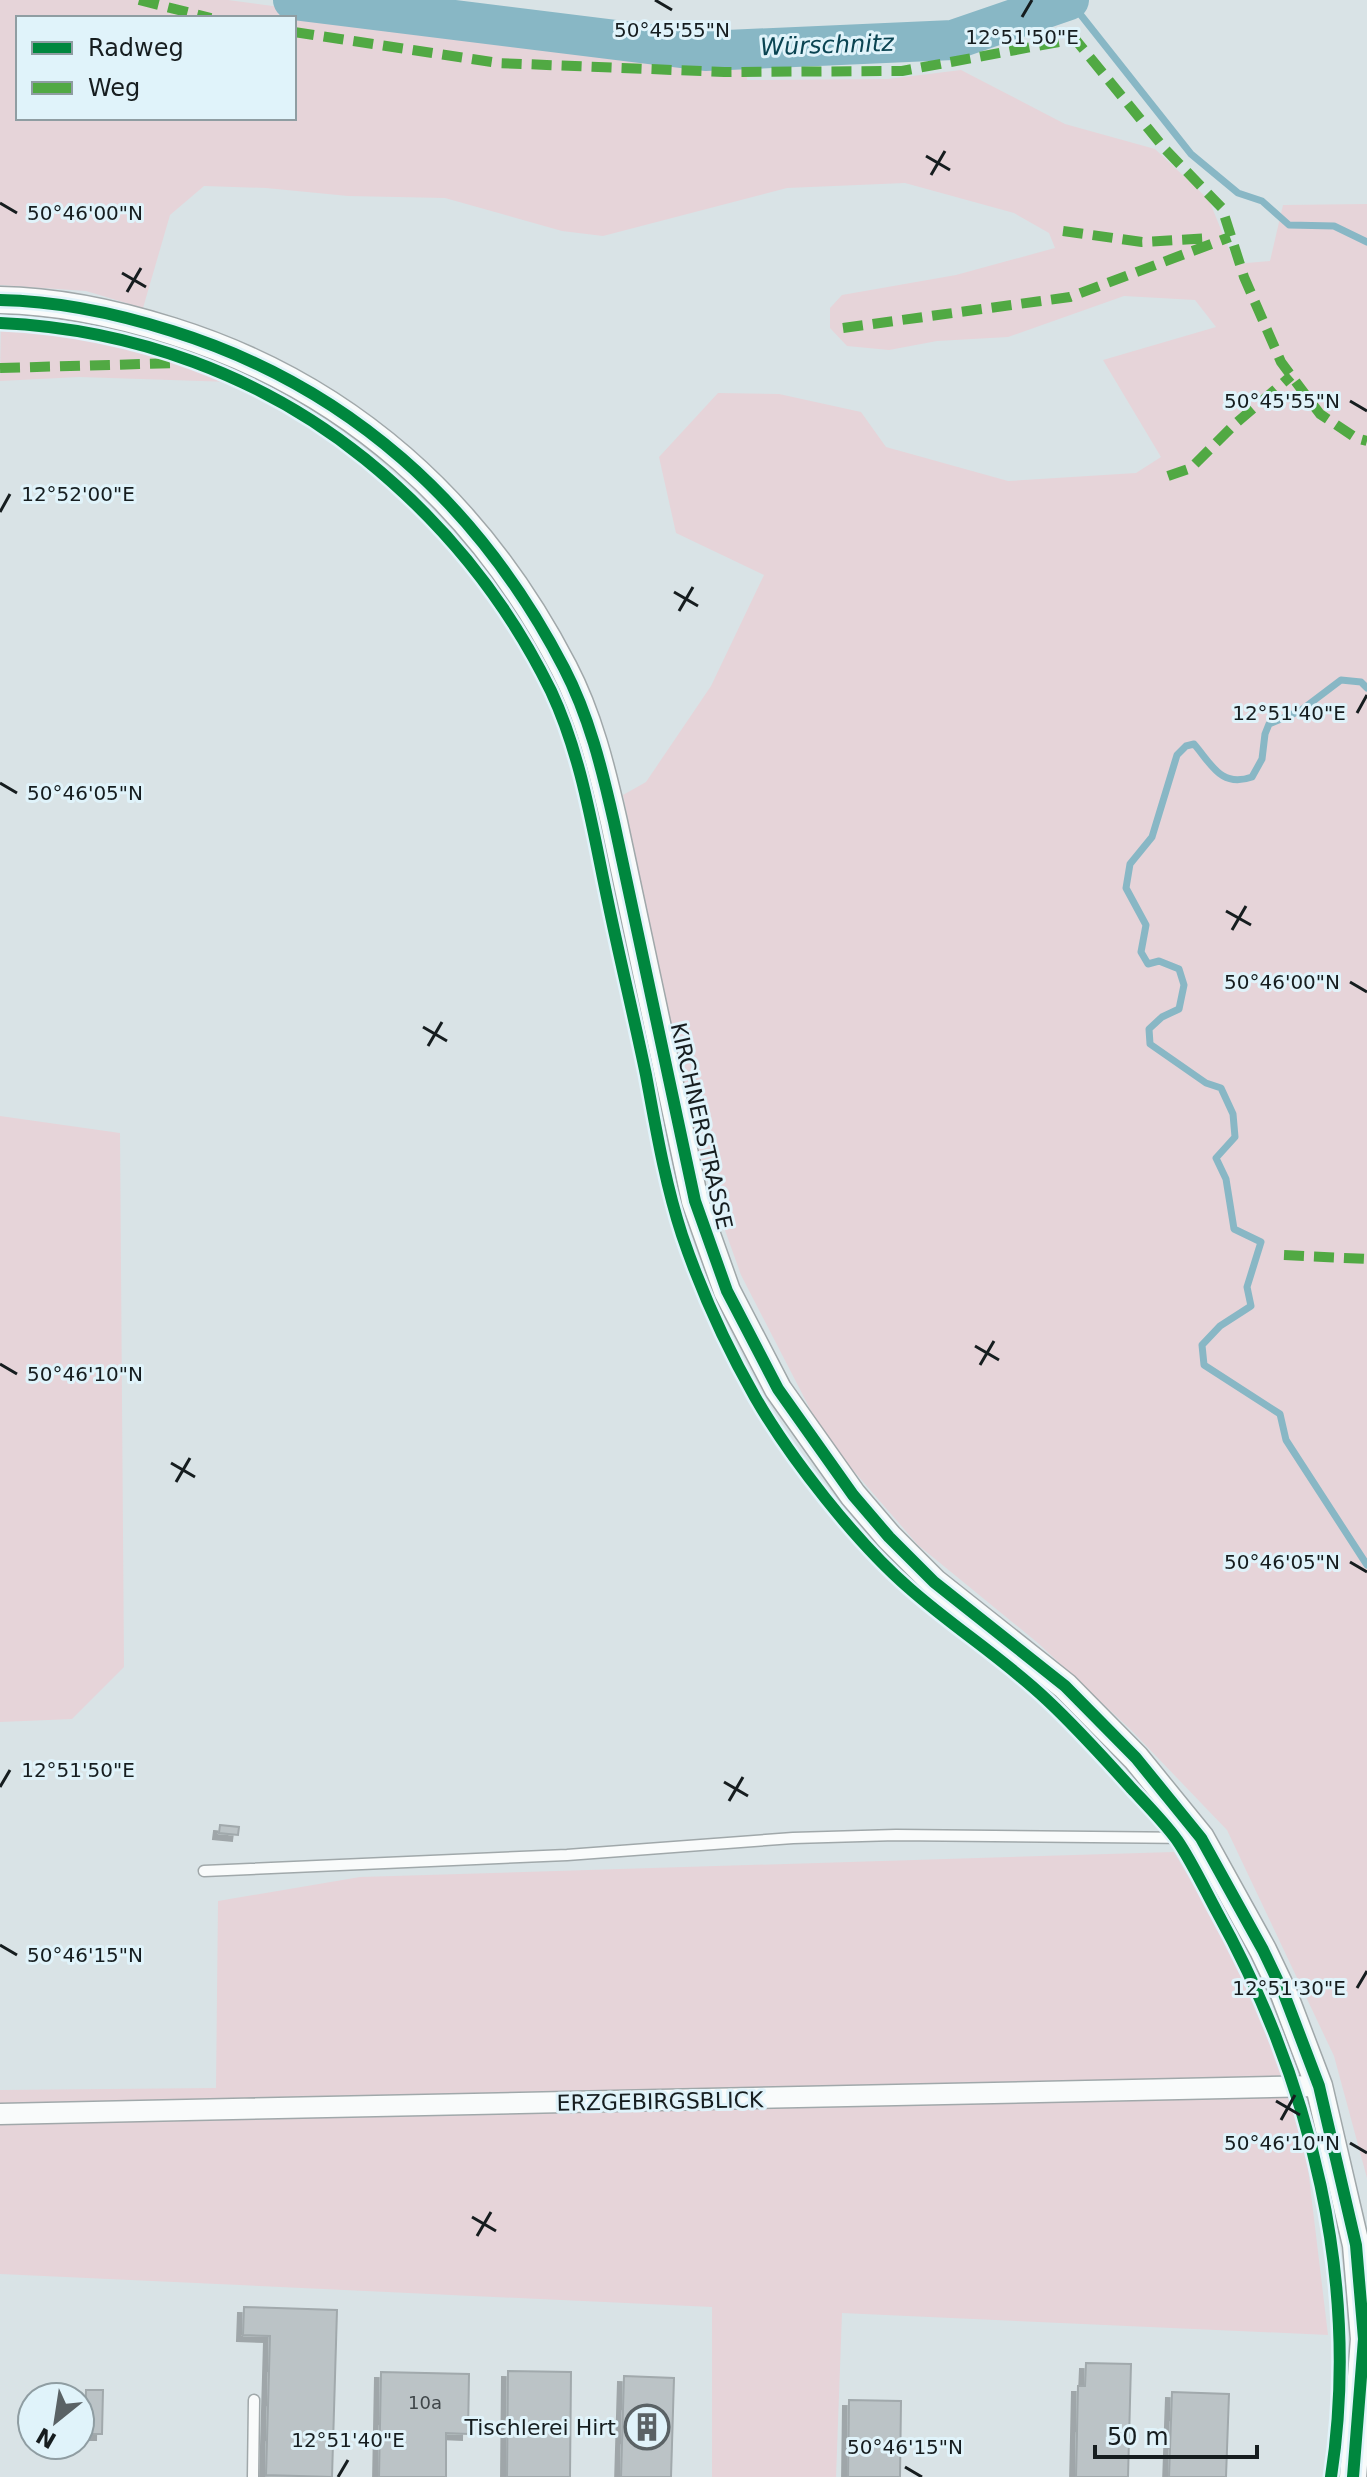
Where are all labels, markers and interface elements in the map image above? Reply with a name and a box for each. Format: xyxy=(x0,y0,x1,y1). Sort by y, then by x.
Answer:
legend xyxy=(16,16,296,120)
text: 50°45'55"N xyxy=(614,18,730,42)
text: 12°51'50"E xyxy=(965,25,1079,49)
water label: Würschnitz xyxy=(760,29,896,61)
text: Radweg xyxy=(88,34,184,62)
text: Weg xyxy=(88,74,140,102)
text: 50°46'00"N xyxy=(27,201,143,225)
text: 50°45'55"N xyxy=(1224,389,1340,413)
text: 12°52'00"E xyxy=(21,482,135,506)
text: 12°51'40"E xyxy=(1232,701,1346,725)
text: 50°46'05"N xyxy=(27,781,143,805)
text: 50°46'00"N xyxy=(1224,970,1340,994)
street label: KIRCHNERSTRASSE xyxy=(666,1020,737,1232)
text: 50°46'10"N xyxy=(27,1362,143,1386)
text: 50°46'05"N xyxy=(1224,1550,1340,1574)
text: 12°51'50"E xyxy=(21,1758,135,1782)
text: 50°46'15"N xyxy=(27,1943,143,1967)
text: 12°51'30"E xyxy=(1232,1976,1346,2000)
street label: ERZGEBIRGSBLICK xyxy=(556,2087,764,2116)
text: 50°46'10"N xyxy=(1224,2131,1340,2155)
north arrow xyxy=(16,2381,96,2461)
house number: 10a xyxy=(408,2392,442,2413)
building icon: Tischlerei Hirt xyxy=(623,2403,671,2451)
scale bar xyxy=(1095,2409,1257,2459)
place label: Tischlerei Hirt xyxy=(463,2415,616,2440)
text: N xyxy=(32,2422,60,2453)
text: 50 m xyxy=(1107,2423,1169,2451)
text: 12°51'40"E xyxy=(291,2428,405,2452)
text: 50°46'15"N xyxy=(847,2435,963,2459)

